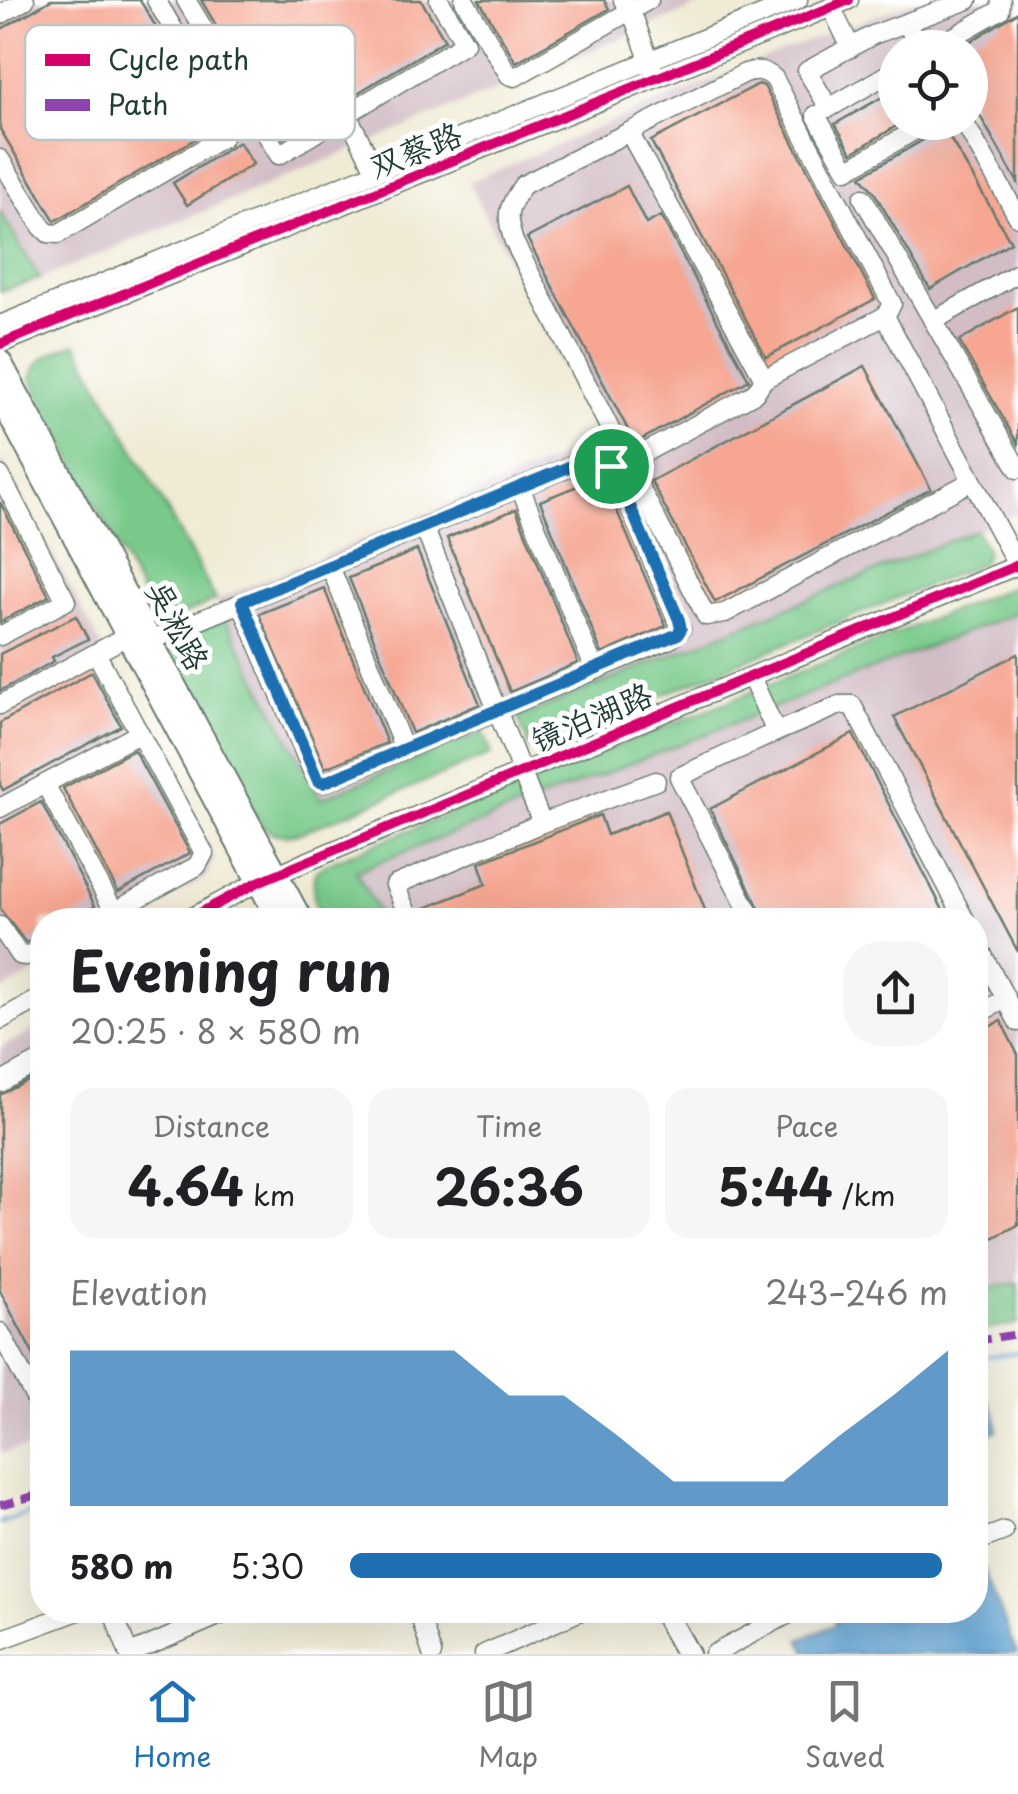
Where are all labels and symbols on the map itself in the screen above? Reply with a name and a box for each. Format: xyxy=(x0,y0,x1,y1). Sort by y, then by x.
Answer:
legend xyxy=(25,25,355,140)
text: Cycle path xyxy=(108,37,249,80)
text: Path xyxy=(108,82,168,125)
street label: 双蔡路 xyxy=(361,109,469,189)
pin xyxy=(569,424,654,509)
street label: 吴淞路 xyxy=(135,571,223,679)
street label: 镜泊湖路 xyxy=(523,669,659,763)

